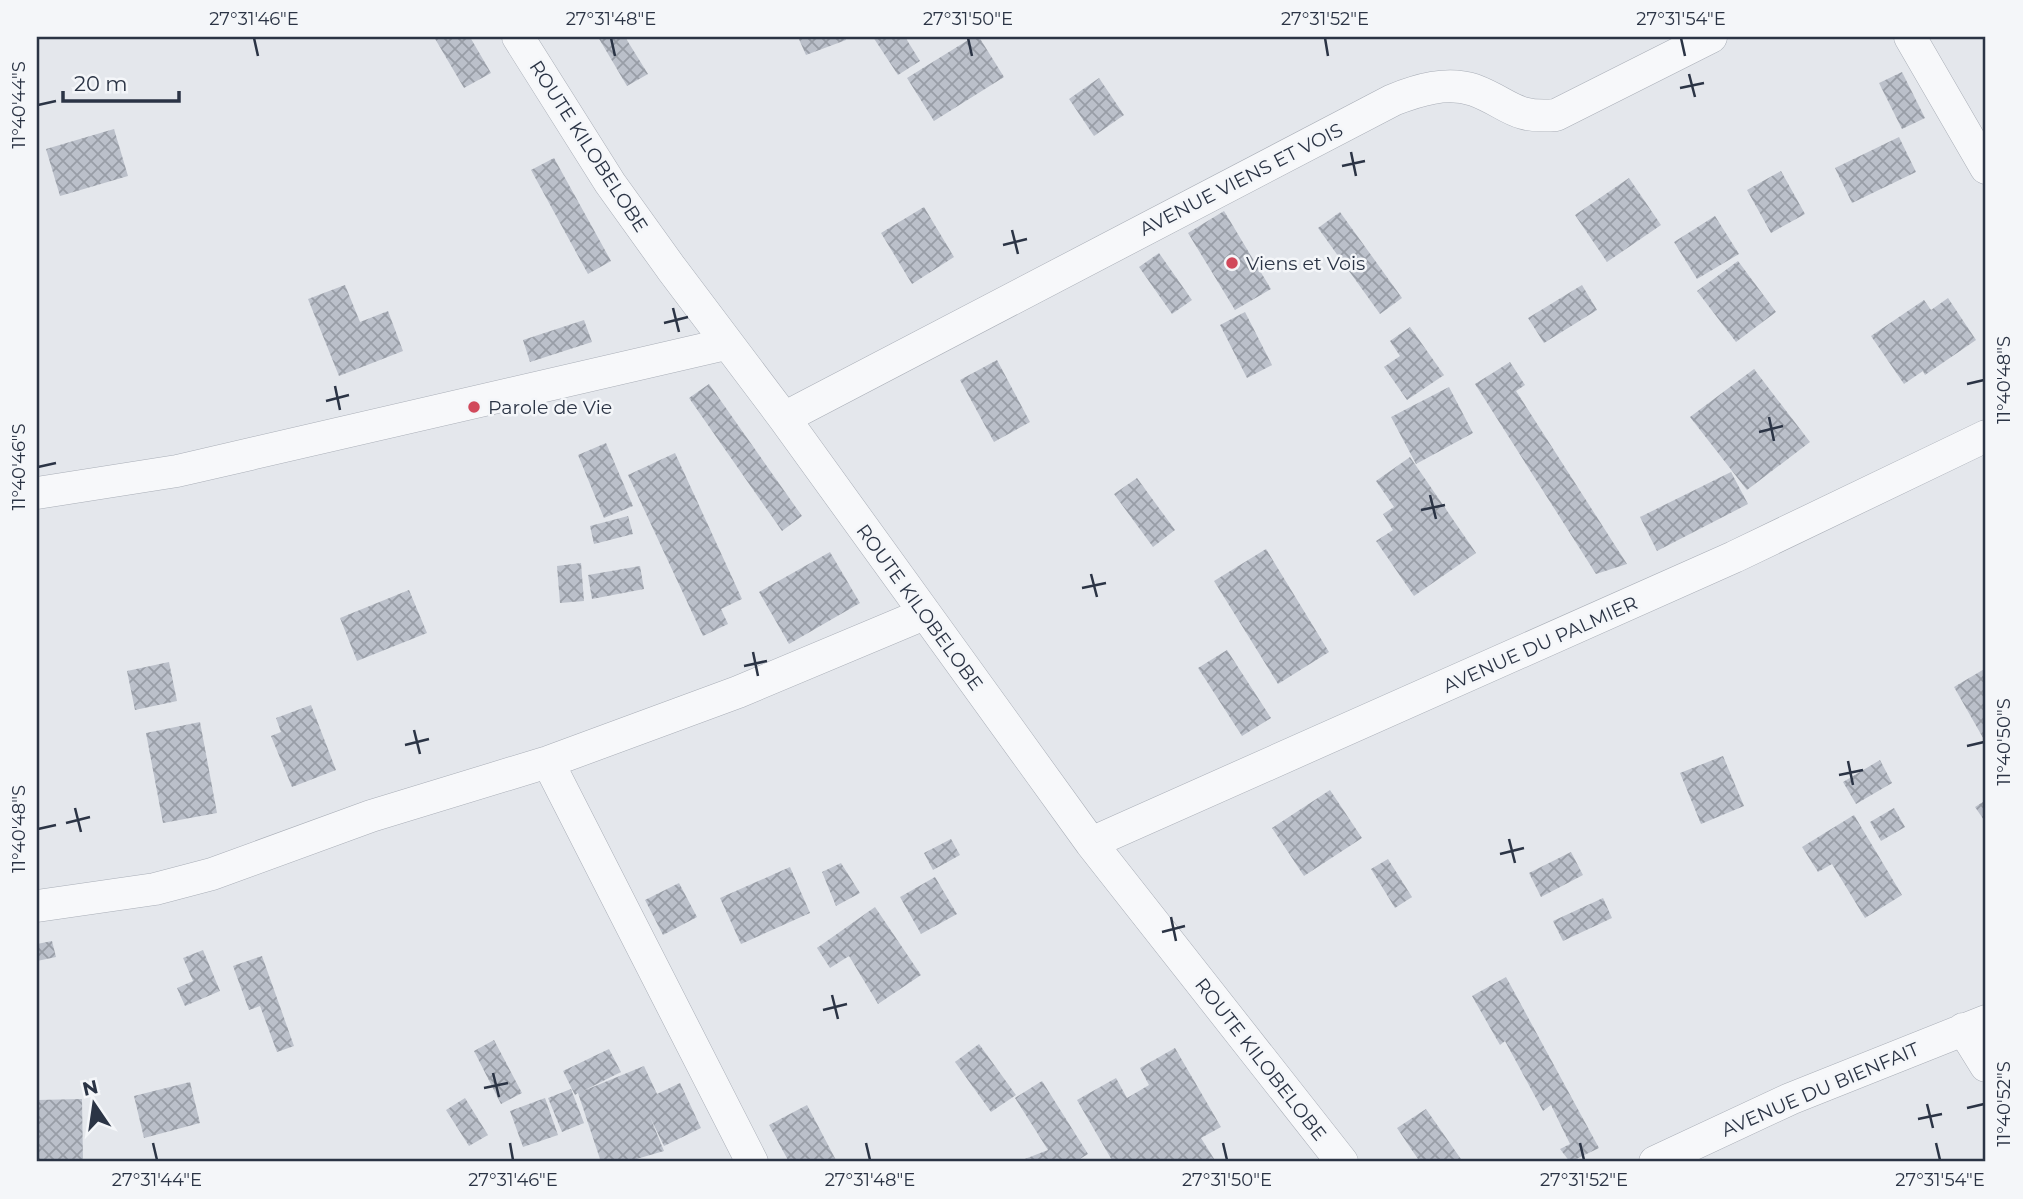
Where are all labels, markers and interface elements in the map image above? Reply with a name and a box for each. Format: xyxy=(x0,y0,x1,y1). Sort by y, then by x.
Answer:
text: 27°31'46"E xyxy=(209,8,299,30)
text: 27°31'48"E xyxy=(566,8,656,30)
text: 27°31'50"E xyxy=(923,8,1013,30)
text: 27°31'52"E xyxy=(1281,8,1369,30)
text: 27°31'54"E xyxy=(1636,8,1726,30)
street label: ROUTE KILOBELOBE xyxy=(524,56,653,236)
scale bar xyxy=(63,60,178,104)
text: 11°40'44"S xyxy=(8,61,30,149)
text: 20 m xyxy=(74,71,128,96)
street label: AVENUE VIENS ET VOIS xyxy=(1136,118,1347,241)
place label: Viens et Vois xyxy=(1246,252,1365,275)
marker: Viens et Vois xyxy=(1224,255,1240,271)
text: 11°40'48"S xyxy=(1993,336,2015,424)
place label: Parole de Vie xyxy=(488,396,612,419)
marker: Parole de Vie xyxy=(466,399,482,415)
text: 11°40'46"S xyxy=(8,423,30,511)
street label: ROUTE KILOBELOBE xyxy=(851,520,988,695)
street label: AVENUE DU PALMIER xyxy=(1439,591,1641,698)
text: 11°40'50"S xyxy=(1993,698,2015,786)
text: 11°40'48"S xyxy=(8,785,30,873)
street label: ROUTE KILOBELOBE xyxy=(1190,973,1331,1145)
street label: AVENUE DU BIENFAIT xyxy=(1718,1037,1923,1142)
text: 11°40'52"S xyxy=(1993,1061,2015,1147)
north arrow xyxy=(60,1070,130,1140)
text: N xyxy=(80,1075,100,1101)
text: 27°31'44"E xyxy=(112,1169,202,1191)
text: 27°31'46"E xyxy=(468,1169,558,1191)
text: 27°31'48"E xyxy=(825,1169,915,1191)
text: 27°31'50"E xyxy=(1182,1169,1272,1191)
text: 27°31'52"E xyxy=(1540,1169,1628,1191)
text: 27°31'54"E xyxy=(1895,1169,1985,1191)

